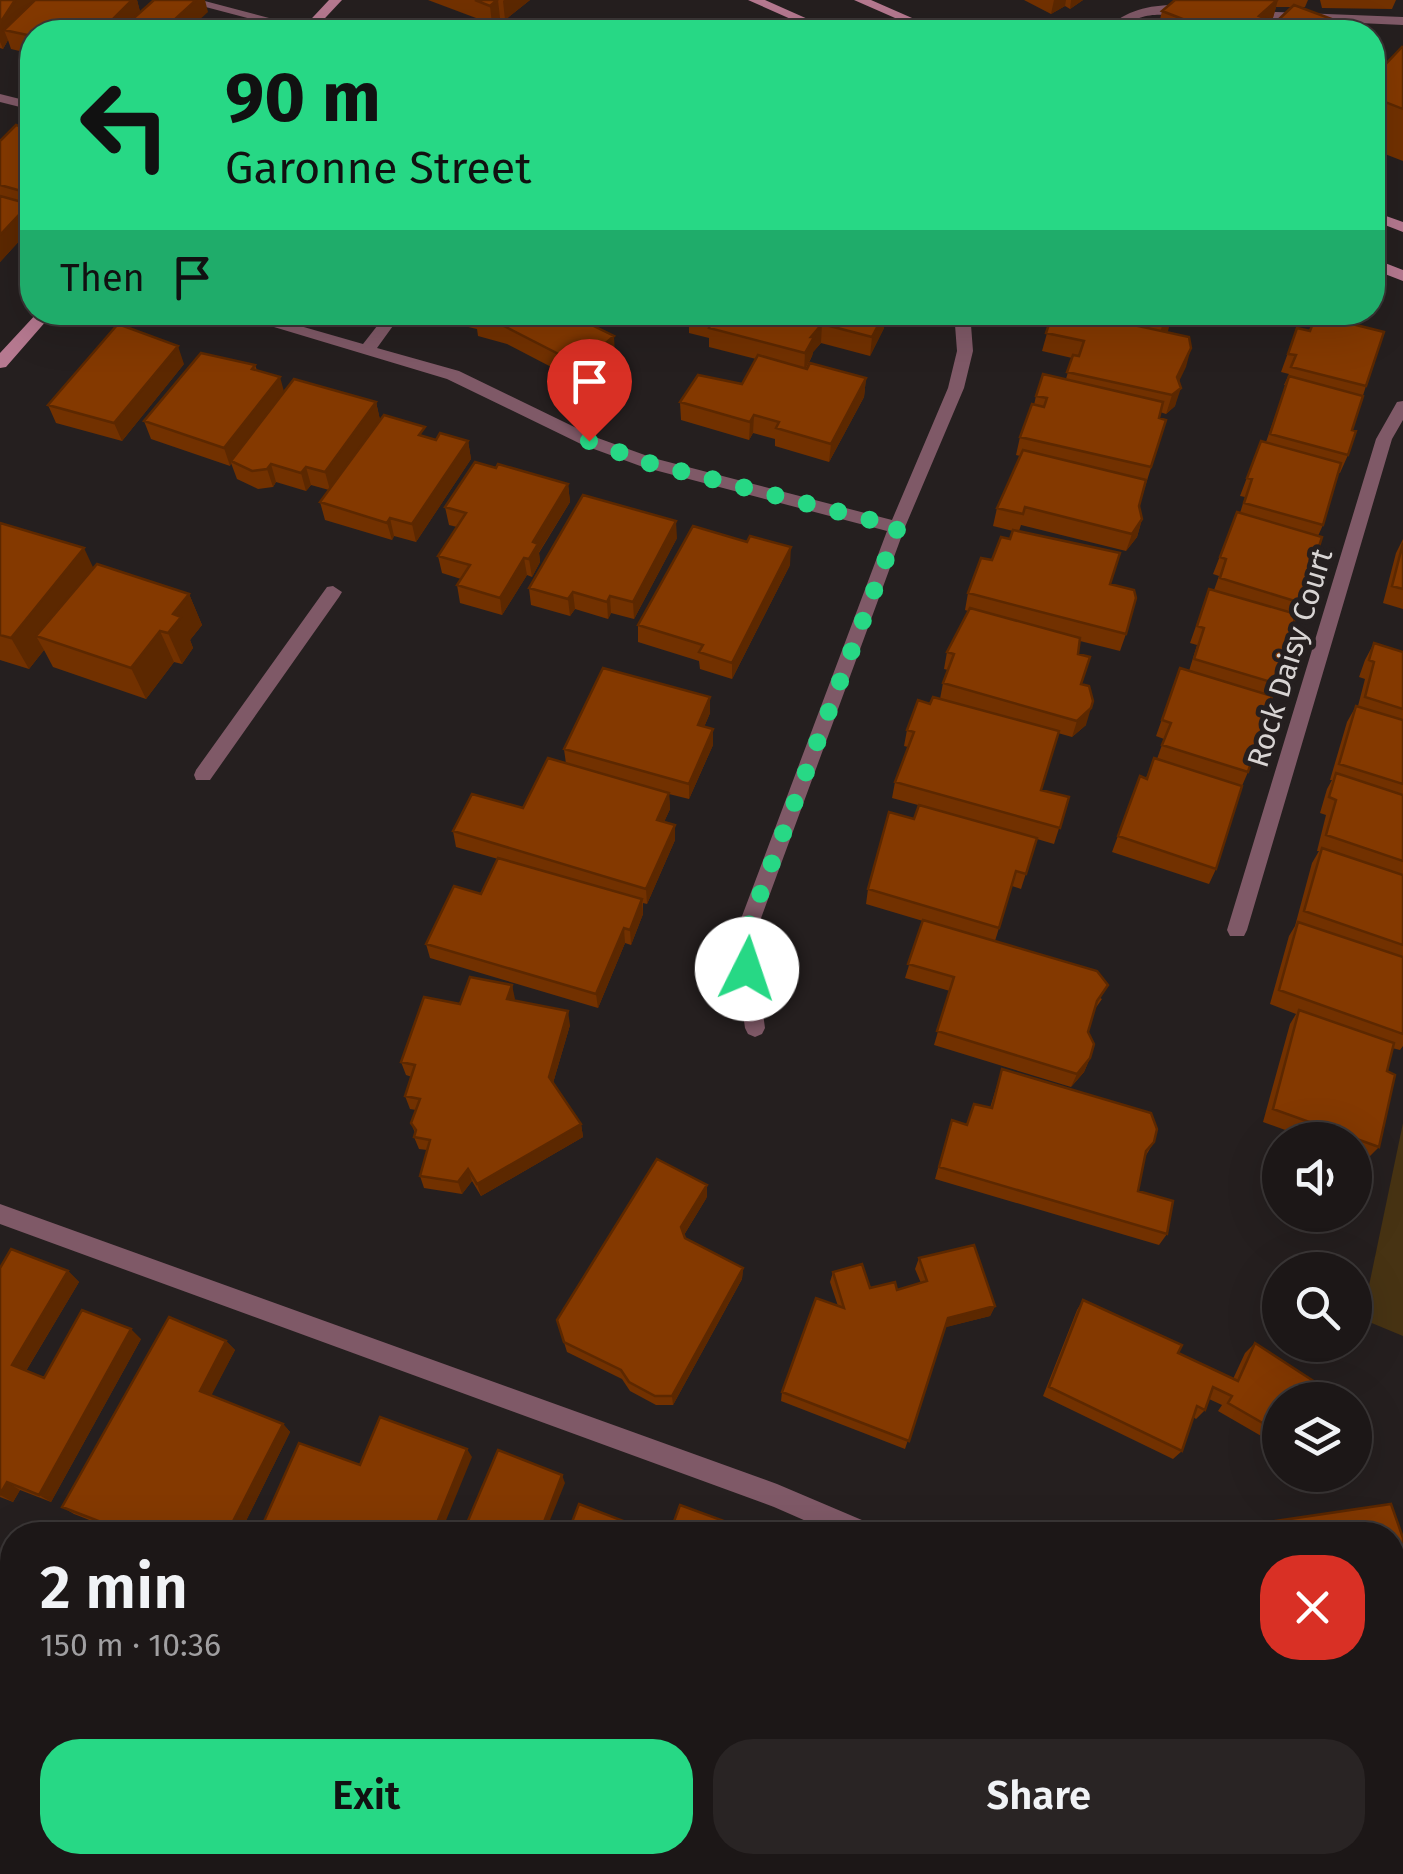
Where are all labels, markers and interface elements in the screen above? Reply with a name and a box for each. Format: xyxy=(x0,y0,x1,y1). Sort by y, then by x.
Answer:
text: 90 m xyxy=(225,56,381,140)
icon: left xyxy=(60,60,190,190)
text: Garonne Street xyxy=(225,141,531,195)
icon: arrive xyxy=(165,250,220,305)
text: Then xyxy=(60,255,145,301)
pin xyxy=(547,339,632,442)
icon: arrive xyxy=(562,354,617,409)
street label: Rock Daisy Court xyxy=(1240,544,1340,772)
position arrow xyxy=(695,917,799,1021)
map controls xyxy=(1262,1122,1372,1492)
button: sound xyxy=(1262,1122,1372,1232)
button: search xyxy=(1262,1252,1372,1362)
button: layers xyxy=(1262,1382,1372,1492)
text: 2 min xyxy=(40,1552,188,1624)
button: close xyxy=(1260,1555,1365,1660)
text: 150 m · 10:36 xyxy=(40,1626,221,1664)
button: Exit xyxy=(40,1739,693,1854)
button: Share xyxy=(713,1739,1365,1854)

